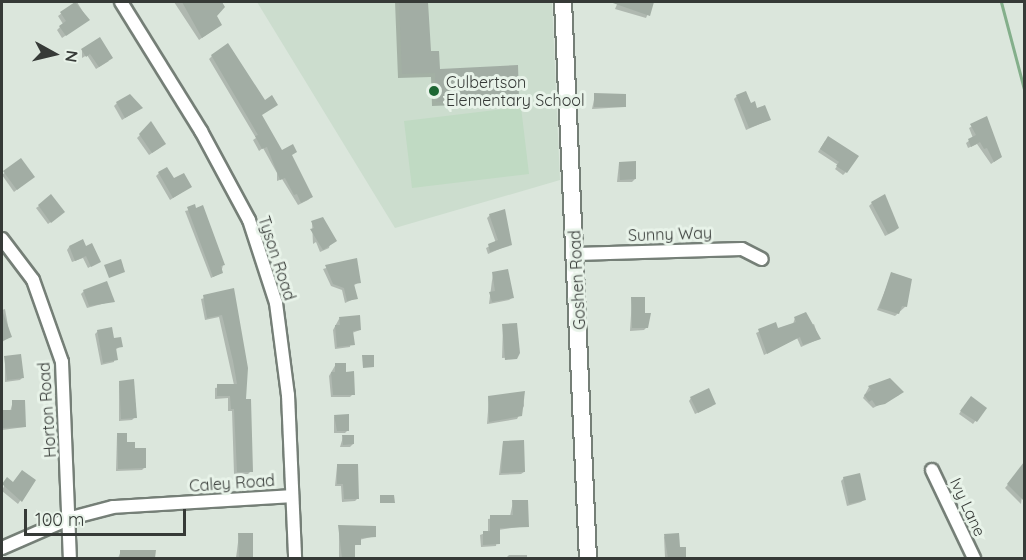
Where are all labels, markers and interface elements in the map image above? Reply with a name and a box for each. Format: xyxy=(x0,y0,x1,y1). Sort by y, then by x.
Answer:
north arrow xyxy=(24,24,84,84)
text: N xyxy=(61,49,83,64)
place label: Culbertson Elementary School xyxy=(446,72,585,110)
marker: Culbertson Elementary School xyxy=(427,84,441,98)
street label: Tyson Road xyxy=(254,213,300,303)
street label: Sunny Way xyxy=(628,223,712,245)
street label: Goshen Road xyxy=(565,230,589,330)
street label: Horton Road xyxy=(34,362,60,458)
street label: Caley Road xyxy=(189,470,275,496)
street label: Ivy Lane xyxy=(946,475,990,539)
scale bar xyxy=(27,497,189,535)
text: 100 m xyxy=(35,508,84,531)

